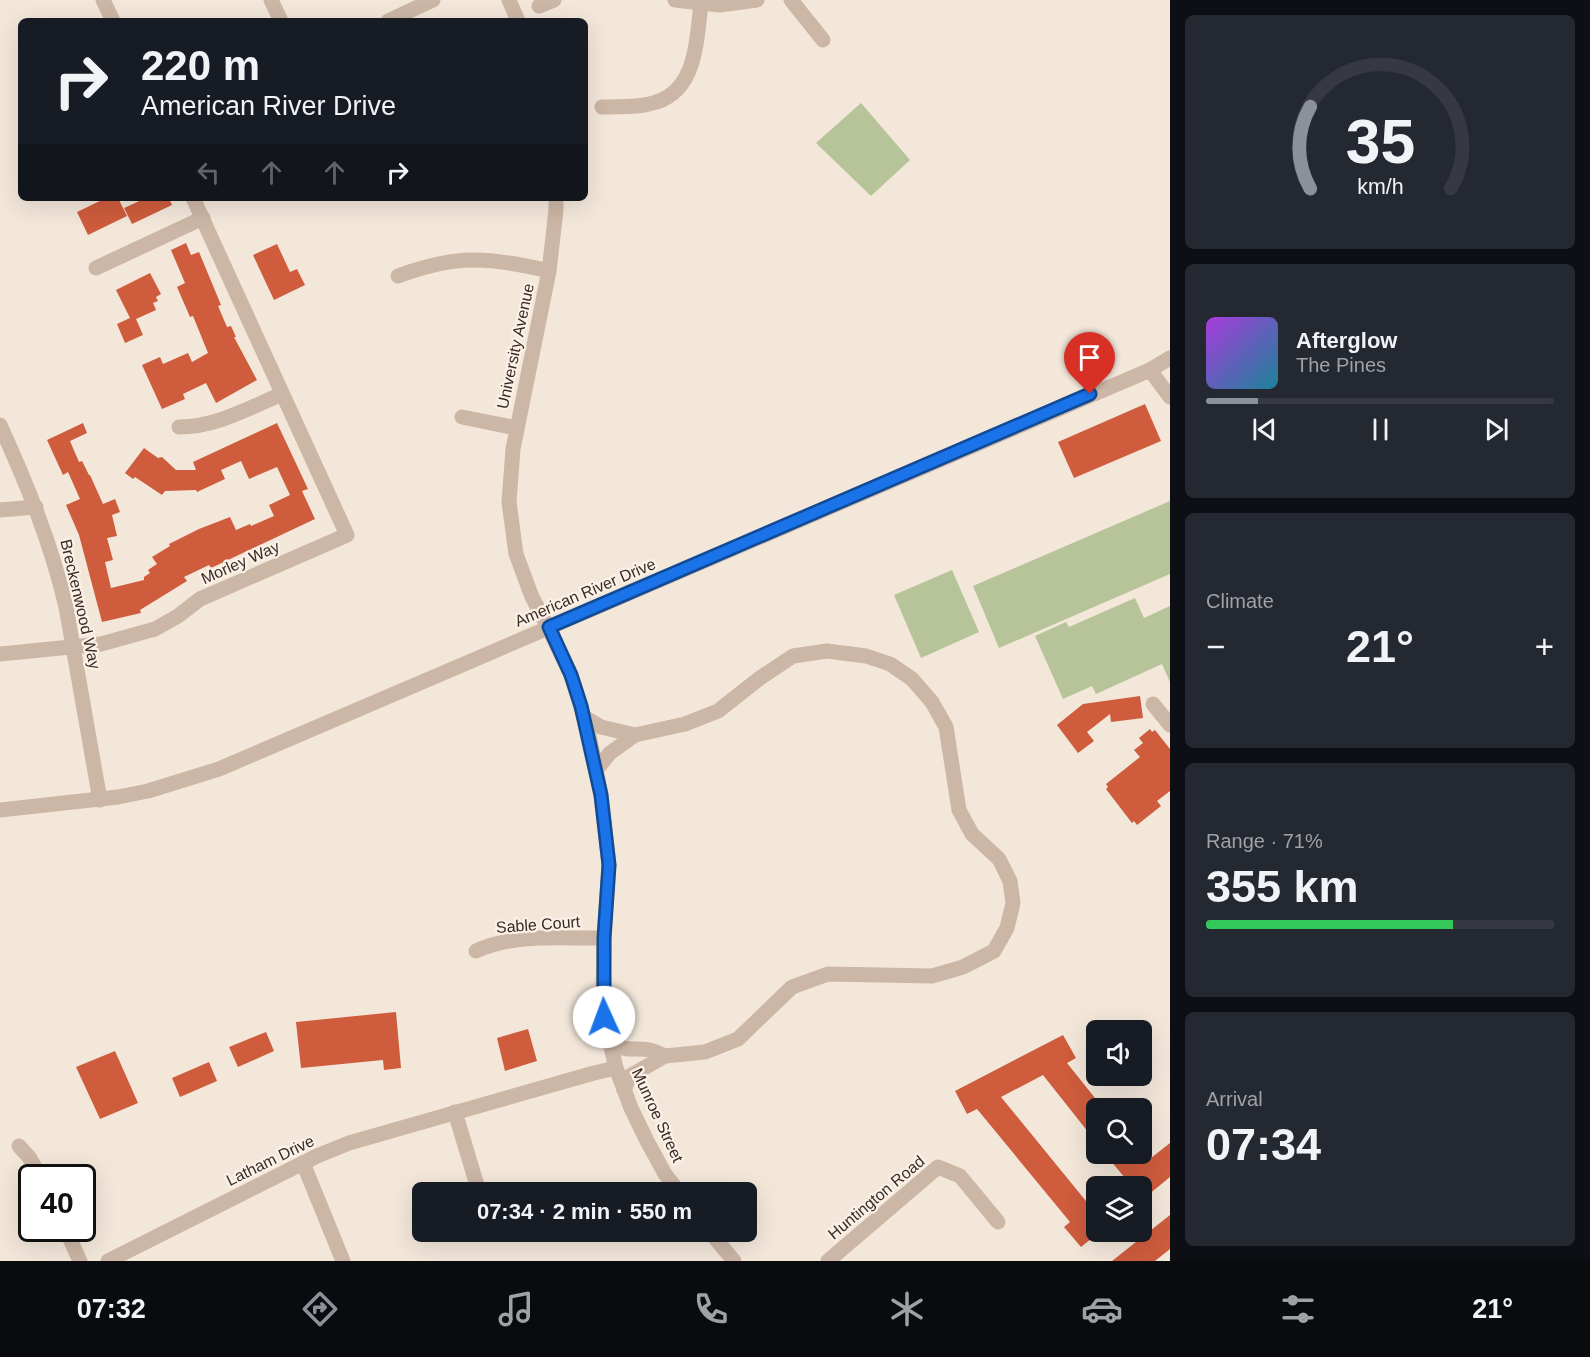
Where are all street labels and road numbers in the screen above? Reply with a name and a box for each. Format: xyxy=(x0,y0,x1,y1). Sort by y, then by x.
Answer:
street label: University Avenue xyxy=(494,282,537,410)
street label: Breckenwood Way xyxy=(57,538,104,671)
street label: Morley Way xyxy=(198,538,282,587)
street label: American River Drive xyxy=(512,555,658,630)
street label: Sable Court xyxy=(495,913,581,936)
street label: Munroe Street xyxy=(628,1066,687,1165)
street label: Latham Drive xyxy=(224,1132,317,1189)
street label: Huntington Road xyxy=(825,1152,928,1242)

